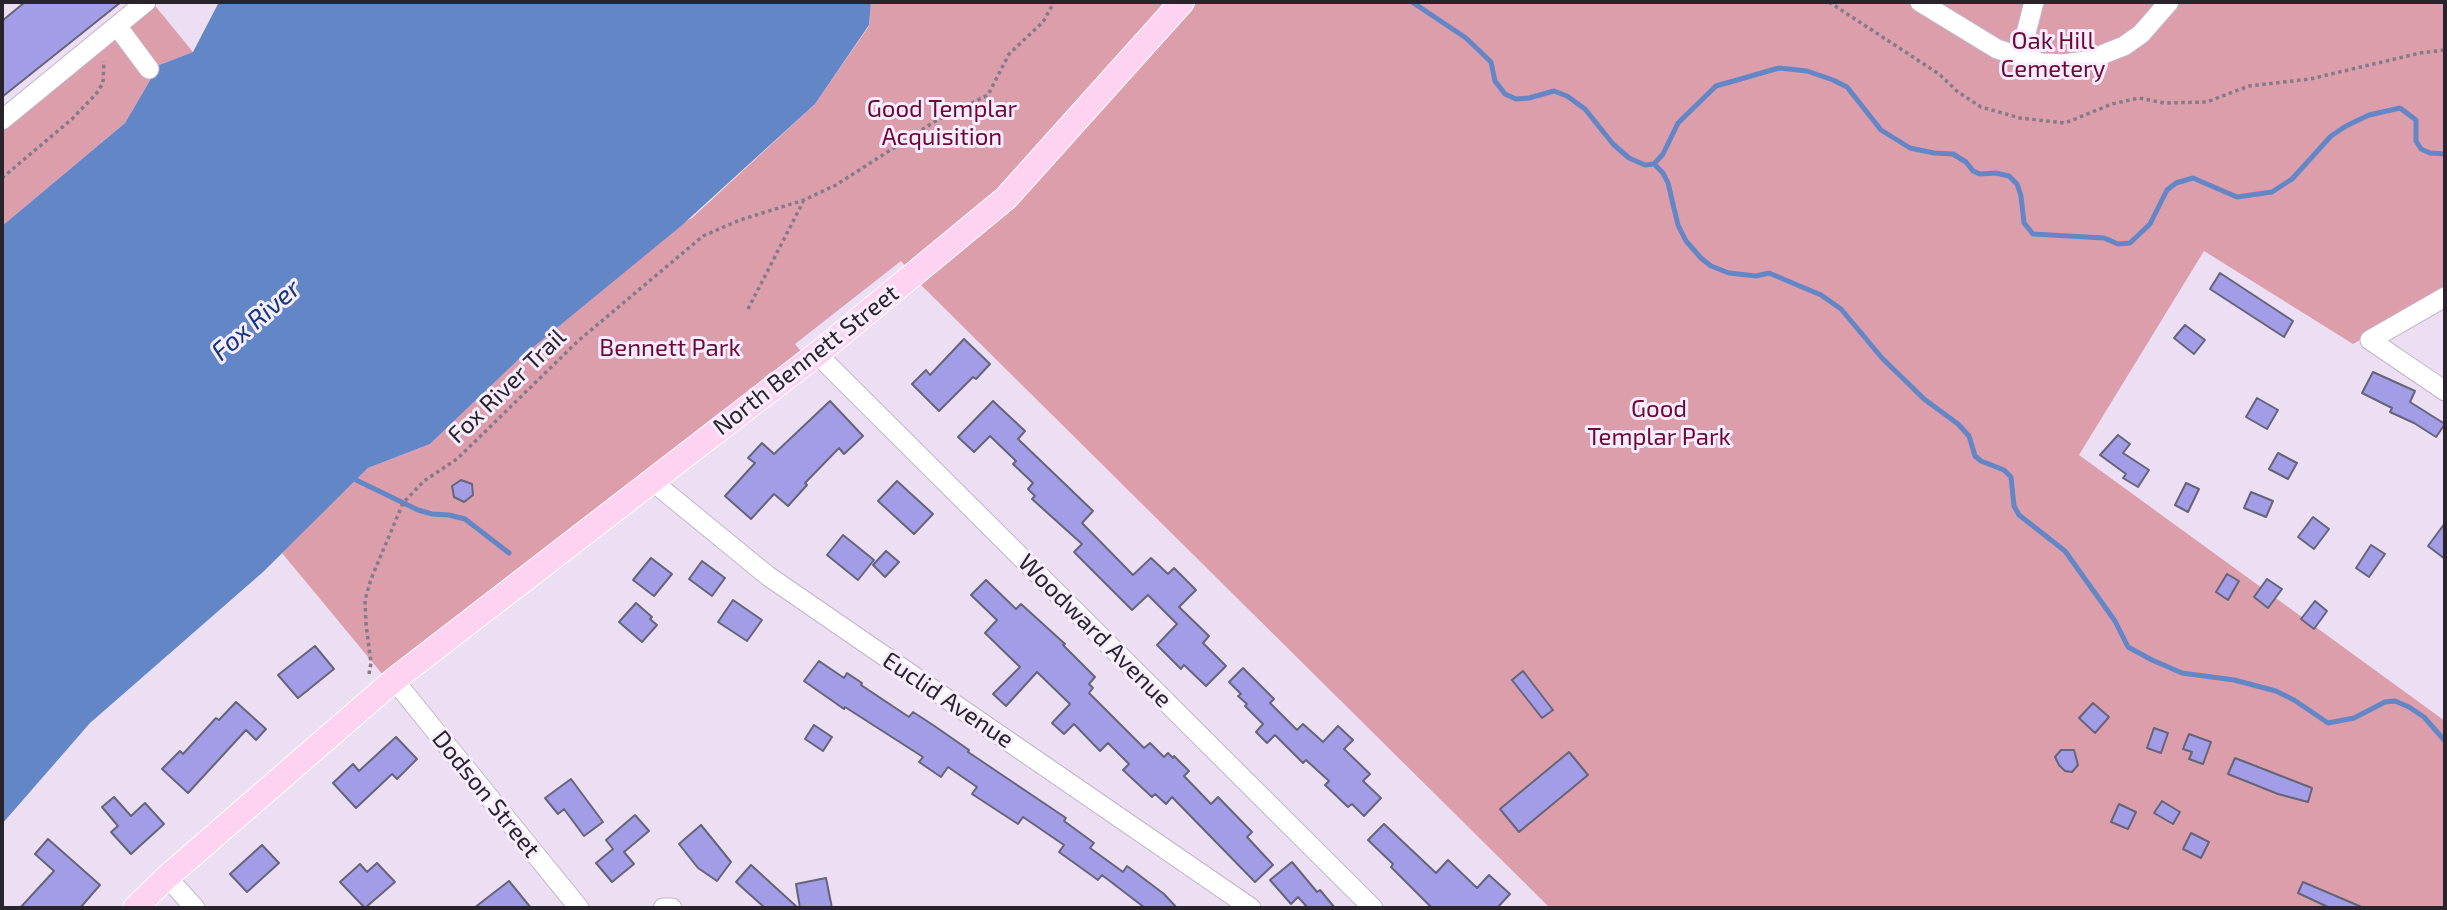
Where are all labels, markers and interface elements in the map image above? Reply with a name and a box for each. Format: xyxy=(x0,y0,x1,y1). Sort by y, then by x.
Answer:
park label: Oak Hill Cemetery xyxy=(2001,27,2105,83)
park label: Good Templar Acquisition xyxy=(867,95,1017,151)
water label: Fox River xyxy=(205,273,307,367)
street label: North Bennett Street xyxy=(707,279,905,441)
street label: Fox River Trail xyxy=(442,323,572,449)
park label: Bennett Park xyxy=(599,334,741,362)
park label: Good Templar Park xyxy=(1587,395,1731,451)
street label: Woodward Avenue xyxy=(1012,548,1178,714)
street label: Euclid Avenue xyxy=(877,646,1019,754)
street label: Dodson Street xyxy=(426,725,546,863)

